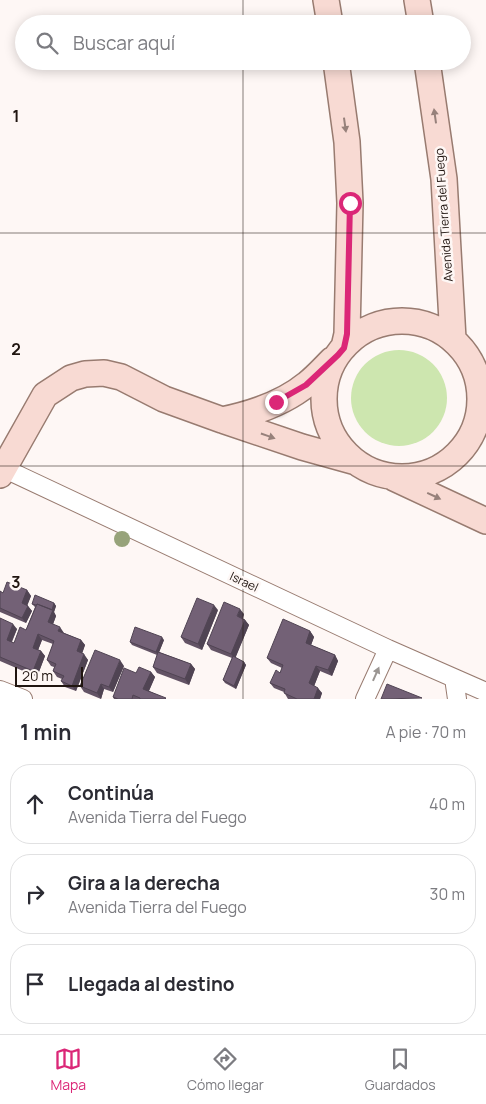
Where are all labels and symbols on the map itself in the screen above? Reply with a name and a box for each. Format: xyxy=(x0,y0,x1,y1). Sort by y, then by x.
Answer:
text: 1 xyxy=(12,105,20,127)
one-way arrow xyxy=(431,107,439,123)
one-way arrow xyxy=(341,118,349,134)
street label: Avenida Tierra del Fuego xyxy=(430,148,457,283)
route start xyxy=(339,192,362,215)
text: 2 xyxy=(11,338,21,360)
route end xyxy=(265,391,288,414)
one-way arrow xyxy=(261,432,276,440)
one-way arrow xyxy=(427,492,441,500)
street label: Israel xyxy=(227,568,261,596)
text: 3 xyxy=(11,571,21,593)
scale bar xyxy=(15,664,82,687)
one-way arrow xyxy=(373,667,381,681)

